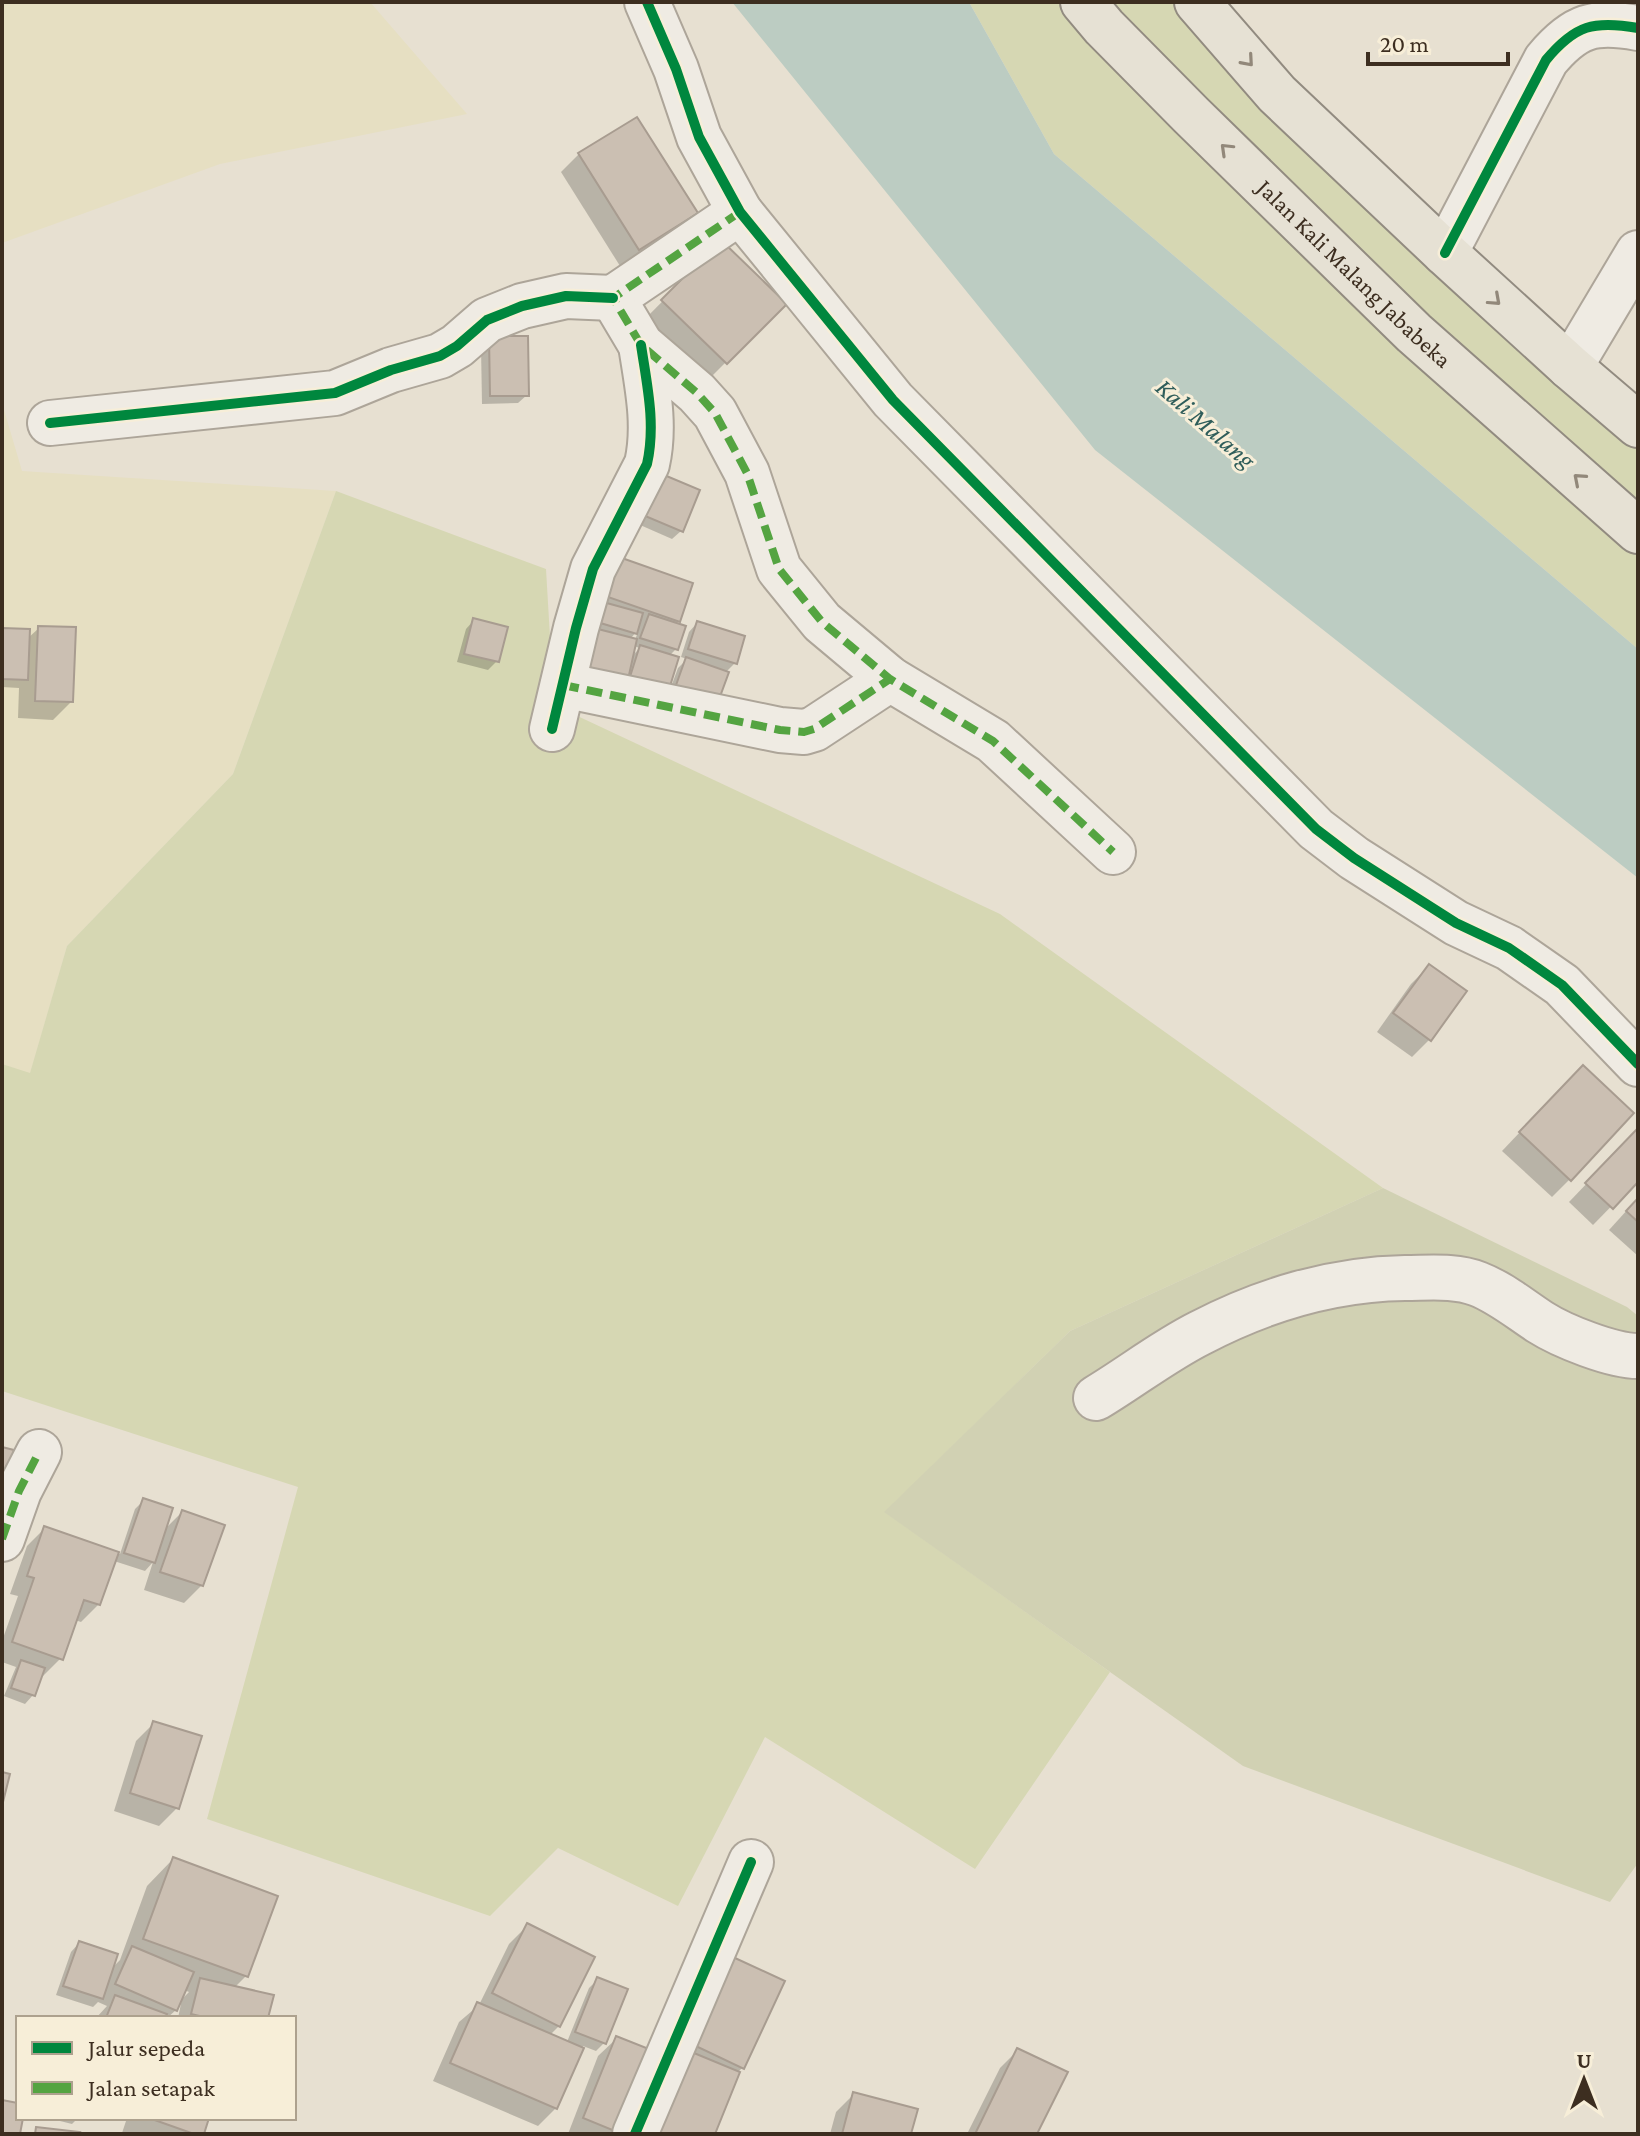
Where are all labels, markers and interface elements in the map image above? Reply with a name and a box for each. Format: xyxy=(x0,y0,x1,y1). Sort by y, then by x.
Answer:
scale bar xyxy=(1368,16,1508,66)
text: 20 m xyxy=(1380,30,1429,57)
one-way arrow xyxy=(1238,51,1253,66)
one-way arrow xyxy=(1221,144,1235,158)
street label: Jalan Kali Malang Jababeka xyxy=(1251,172,1457,373)
one-way arrow xyxy=(1486,290,1501,304)
water label: Kali Malang xyxy=(1150,372,1262,475)
one-way arrow xyxy=(1574,474,1589,489)
legend xyxy=(16,2016,296,2120)
text: Jalur sepeda xyxy=(86,2034,205,2061)
north arrow xyxy=(1544,2040,1624,2120)
text: U xyxy=(1576,2048,1592,2073)
text: Jalan setapak xyxy=(86,2074,216,2101)

